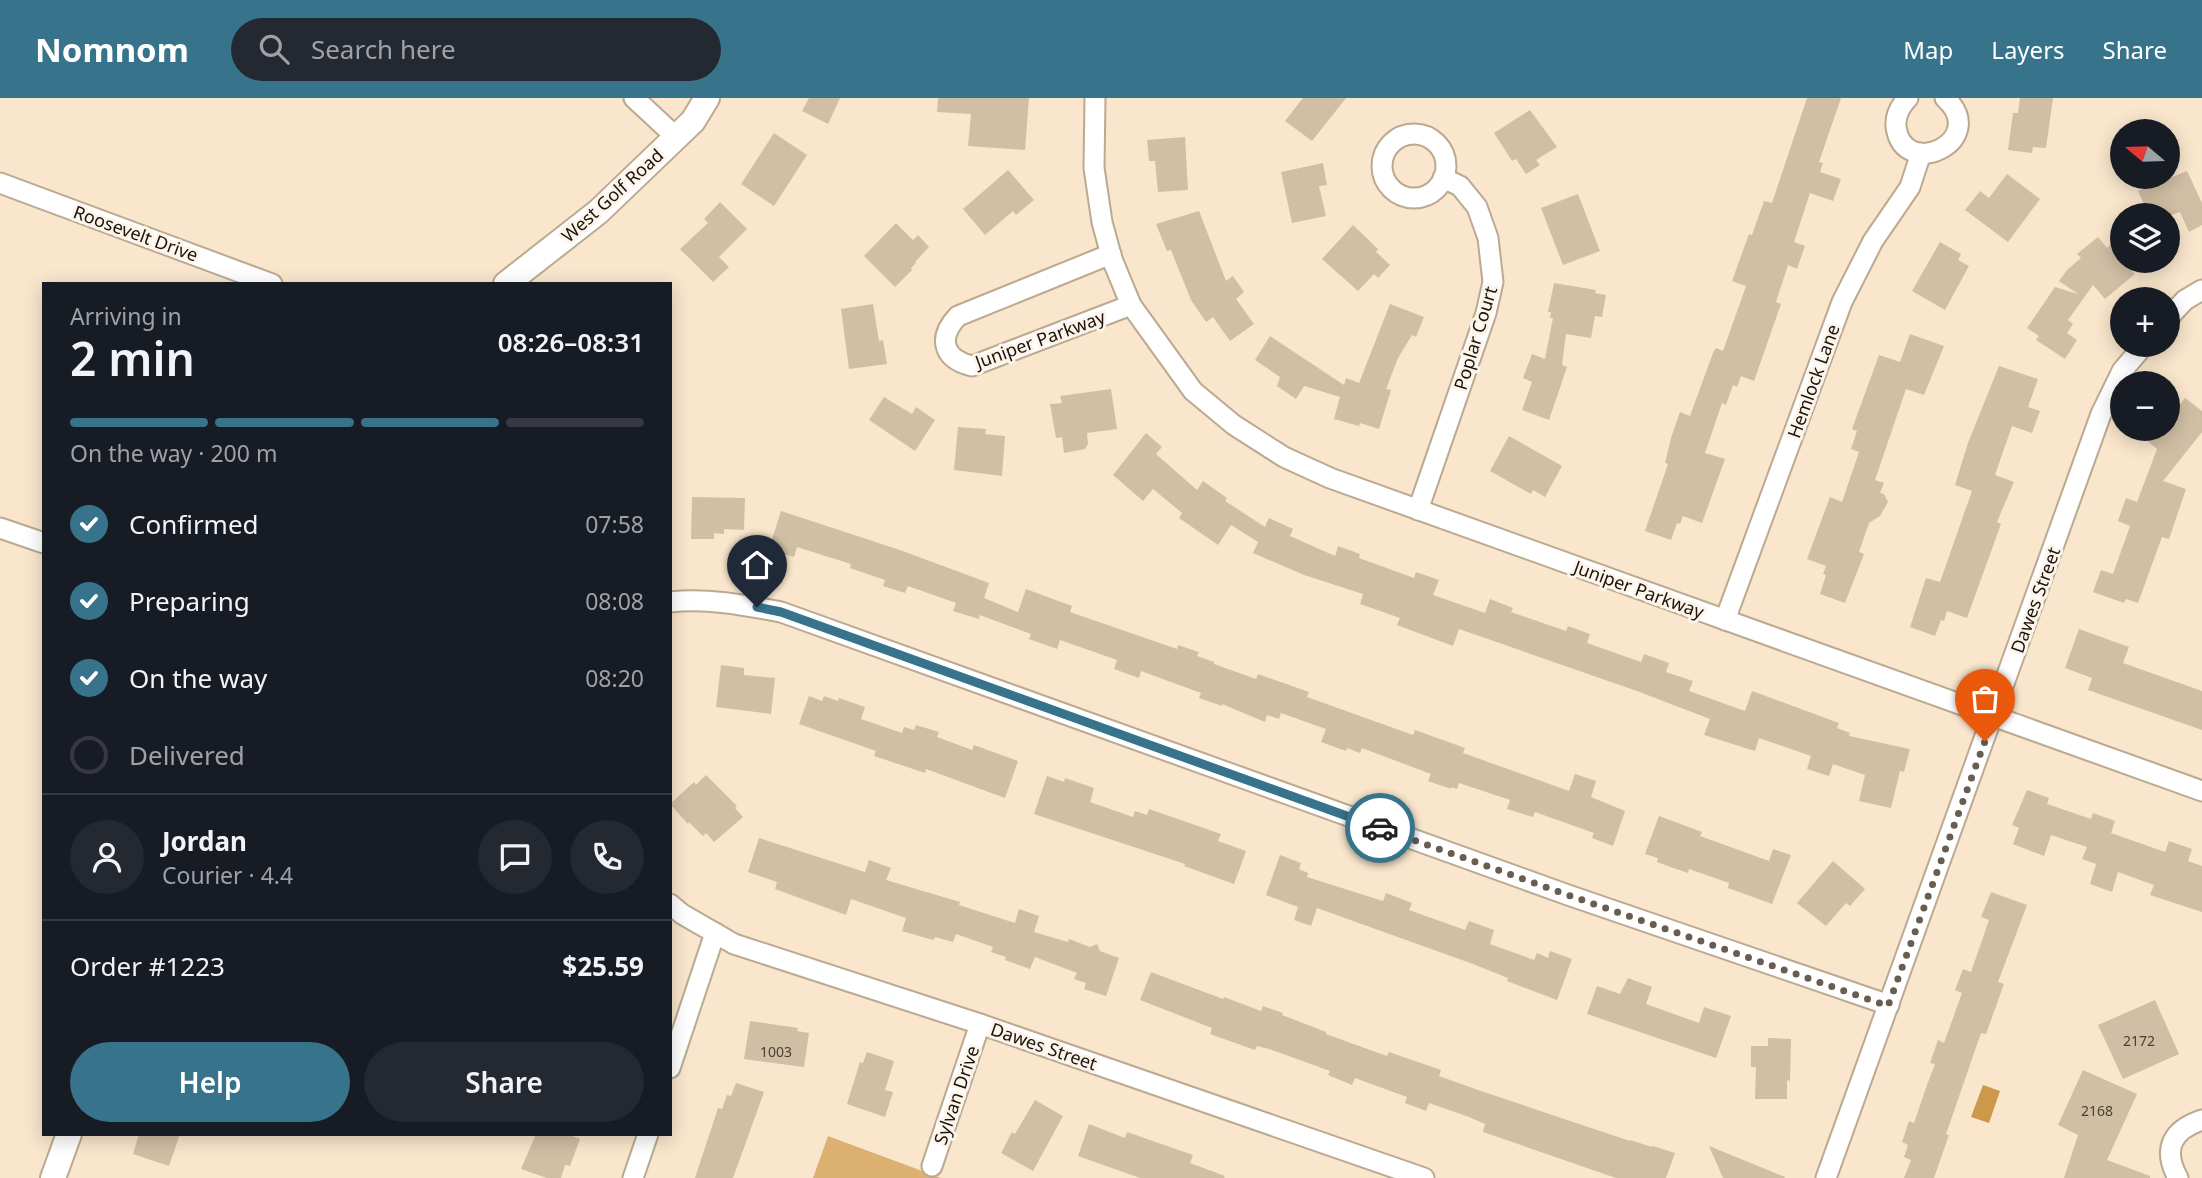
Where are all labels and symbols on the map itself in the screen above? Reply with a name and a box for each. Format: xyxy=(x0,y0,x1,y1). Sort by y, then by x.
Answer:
north arrow xyxy=(2110,119,2180,189)
street label: West Golf Road xyxy=(556,143,668,247)
street label: Roosevelt Drive xyxy=(70,199,202,267)
street label: Poplar Court xyxy=(1448,283,1502,393)
street label: Juniper Parkway xyxy=(970,304,1109,374)
street label: Hemlock Lane xyxy=(1781,321,1845,441)
pin xyxy=(727,535,787,607)
street label: Dawes Street xyxy=(2005,543,2065,656)
street label: Juniper Parkway xyxy=(1569,554,1708,624)
pin xyxy=(1955,669,2015,741)
courier xyxy=(1345,793,1415,863)
street label: Dawes Street xyxy=(988,1017,1101,1076)
house number: 2172 xyxy=(2123,1031,2155,1050)
house number: 1003 xyxy=(760,1042,792,1061)
street label: Sylvan Drive xyxy=(928,1042,984,1148)
house number: 2168 xyxy=(2081,1101,2113,1120)

